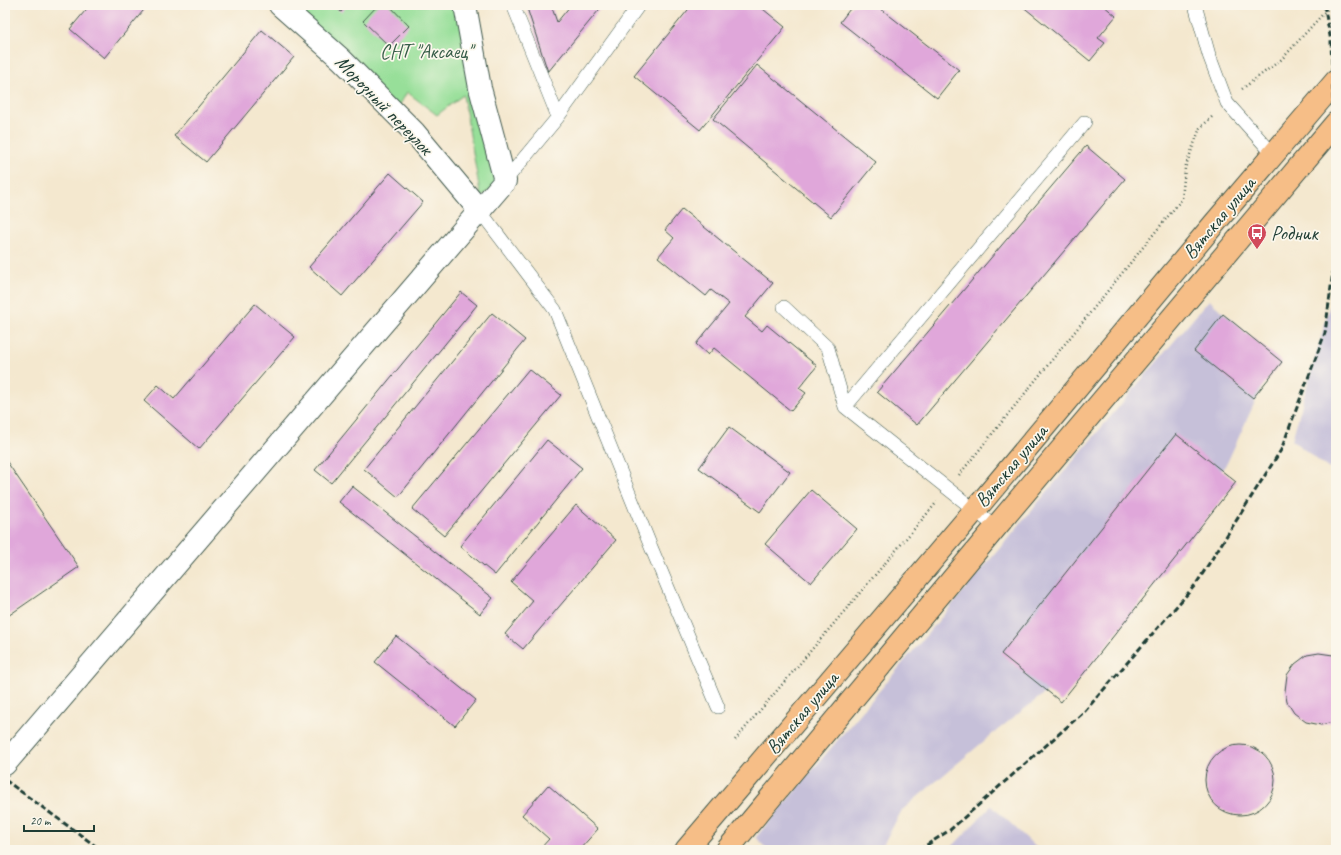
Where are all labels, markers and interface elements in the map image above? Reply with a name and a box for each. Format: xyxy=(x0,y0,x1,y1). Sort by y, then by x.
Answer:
park label: СНТ "Аксаец" xyxy=(380,39,476,64)
street label: Морозный переулок xyxy=(330,50,439,162)
street label: Вятская улица xyxy=(1177,170,1262,264)
place label: Родник xyxy=(1271,221,1319,246)
bus stop icon: Родник xyxy=(1246,222,1268,250)
street label: Вятская улица xyxy=(969,418,1054,512)
street label: Вятская улица xyxy=(760,665,845,759)
scale bar xyxy=(24,807,94,833)
text: 20 m xyxy=(30,813,52,829)

